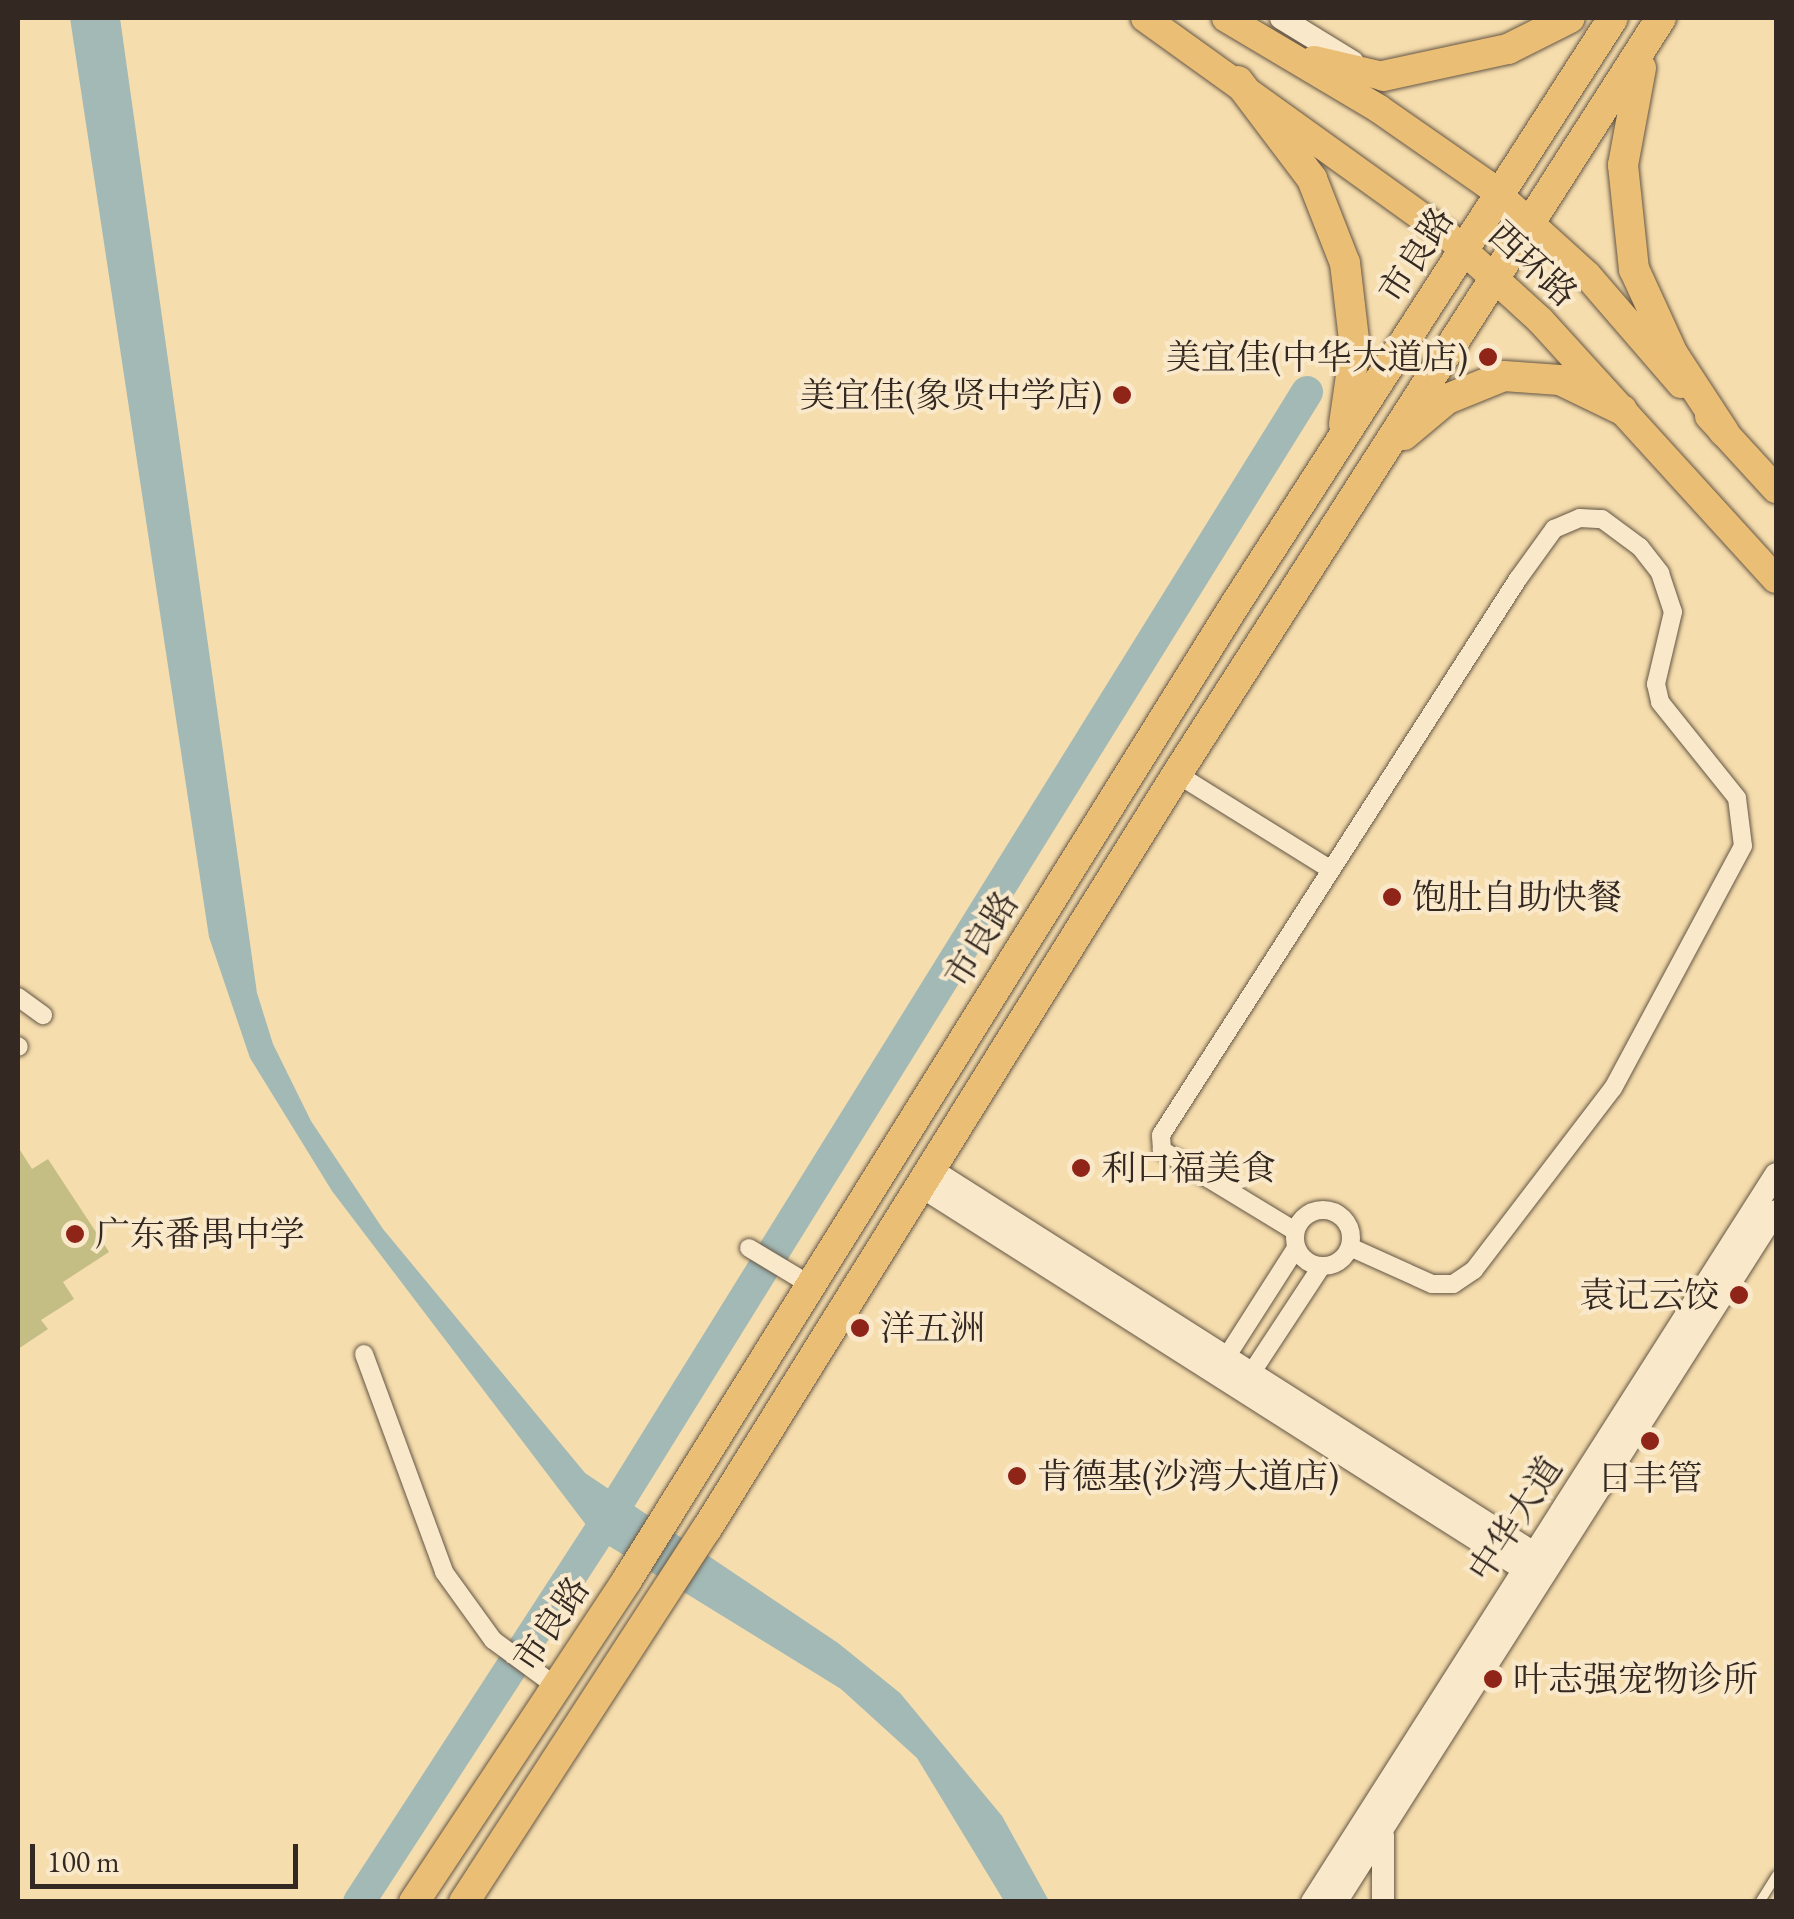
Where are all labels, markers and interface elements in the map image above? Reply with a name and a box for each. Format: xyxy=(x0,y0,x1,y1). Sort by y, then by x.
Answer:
street label: 市良路 xyxy=(1370,200,1462,310)
street label: 西环路 xyxy=(1480,213,1586,315)
place label: 美宜佳(中华大道店) xyxy=(1166,336,1468,378)
marker: 美宜佳(中华大道店) xyxy=(1477,346,1499,368)
place label: 美宜佳(象贤中学店) xyxy=(800,374,1102,416)
marker: 美宜佳(象贤中学店) xyxy=(1111,384,1133,406)
place label: 饱肚自助快餐 xyxy=(1412,876,1622,918)
street label: 市良路 xyxy=(935,883,1027,995)
marker: 饱肚自助快餐 xyxy=(1381,886,1403,908)
place label: 利口福美食 xyxy=(1101,1147,1276,1189)
marker: 利口福美食 xyxy=(1070,1157,1092,1179)
place label: 广东番禺中学 xyxy=(95,1213,305,1255)
marker: 广东番禺中学 xyxy=(64,1223,86,1245)
place label: 袁记云饺 xyxy=(1579,1274,1719,1316)
marker: 袁记云饺 xyxy=(1728,1284,1750,1306)
place label: 洋五洲 xyxy=(880,1307,985,1349)
marker: 洋五洲 xyxy=(849,1317,871,1339)
marker: 日丰管 xyxy=(1639,1430,1661,1452)
street label: 中华大道 xyxy=(1459,1449,1571,1589)
place label: 肯德基(沙湾大道店) xyxy=(1037,1455,1339,1497)
place label: 日丰管 xyxy=(1598,1457,1702,1499)
marker: 肯德基(沙湾大道店) xyxy=(1006,1465,1028,1487)
street label: 市良路 xyxy=(504,1569,598,1679)
place label: 叶志强宠物诊所 xyxy=(1513,1658,1758,1700)
marker: 叶志强宠物诊所 xyxy=(1482,1668,1504,1690)
scale bar xyxy=(35,1824,302,1886)
text: 100 m xyxy=(47,1842,120,1881)

